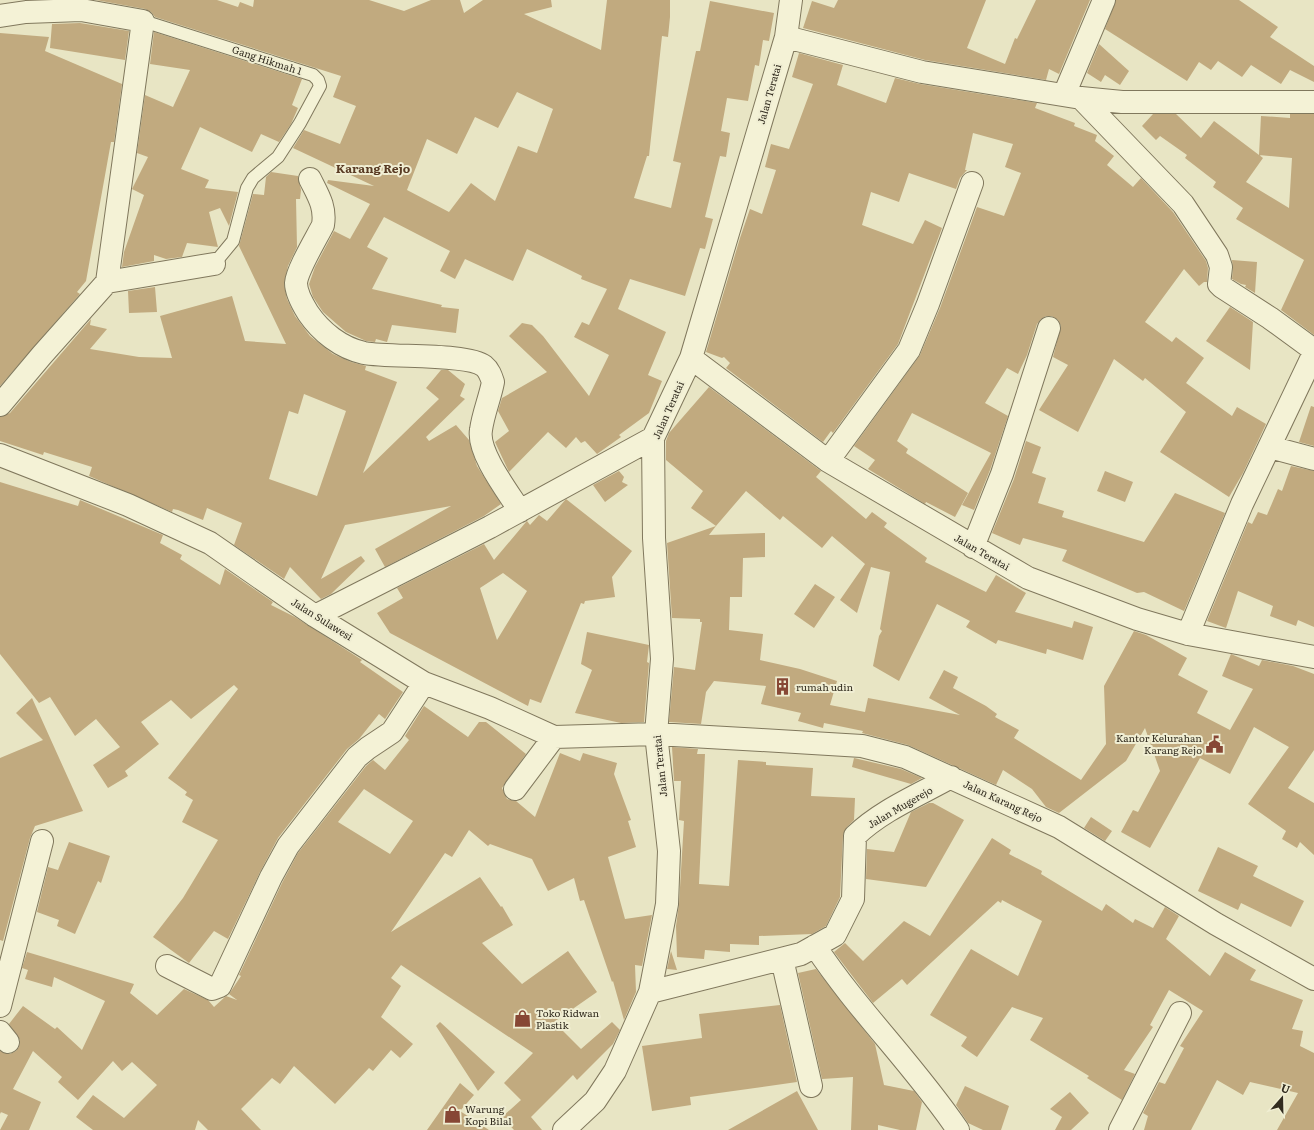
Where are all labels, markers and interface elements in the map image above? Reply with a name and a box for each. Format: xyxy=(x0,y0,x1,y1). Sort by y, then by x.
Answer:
street label: Gang Hikmah 1 xyxy=(230,41,304,78)
street label: Jalan Teratai xyxy=(753,61,784,126)
district label: Karang Rejo xyxy=(336,159,411,177)
street label: Jalan Teratai xyxy=(648,378,687,441)
street label: Jalan Teratai xyxy=(952,530,1013,574)
street label: Jalan Sulawesi xyxy=(289,594,356,644)
building icon: rumah udin xyxy=(773,677,793,697)
place label: rumah udin xyxy=(796,679,854,694)
place label: Kantor Kelurahan Karang Rejo xyxy=(1116,730,1202,757)
street label: Jalan Teratai xyxy=(649,734,670,798)
public building icon: Kantor Kelurahan Karang Rejo xyxy=(1205,734,1225,754)
street label: Jalan Karang Rejo xyxy=(961,776,1045,826)
street label: Jalan Mugerejo xyxy=(864,782,935,831)
place label: Toko Ridwan Plastik xyxy=(536,1005,600,1032)
shop icon: Toko Ridwan Plastik xyxy=(513,1009,533,1029)
north arrow xyxy=(1262,1078,1302,1118)
text: U xyxy=(1279,1079,1293,1097)
place label: Warung Kopi Bilal xyxy=(465,1101,512,1128)
shop icon: Warung Kopi Bilal xyxy=(442,1105,462,1125)

